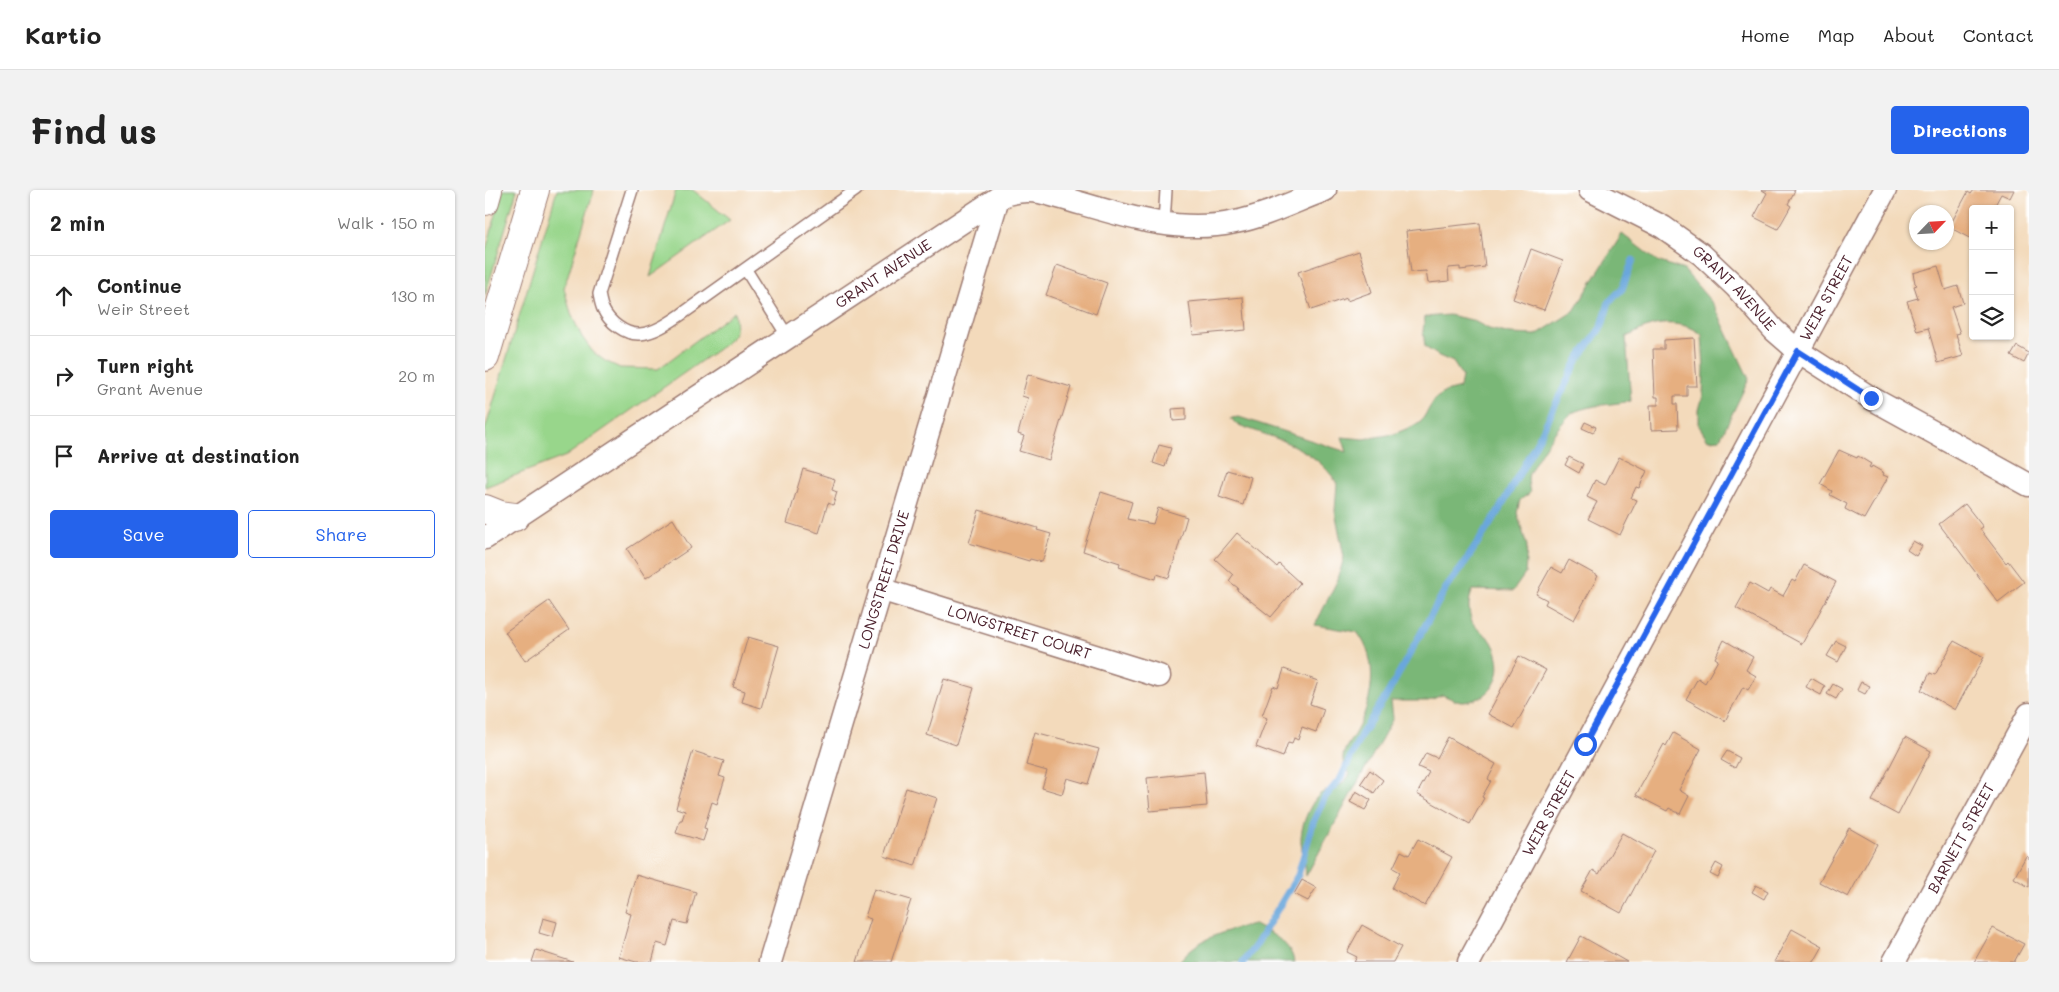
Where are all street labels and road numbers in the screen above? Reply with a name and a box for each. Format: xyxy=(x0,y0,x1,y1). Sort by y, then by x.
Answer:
street label: GRANT AVENUE xyxy=(831,234,935,312)
street label: GRANT AVENUE xyxy=(1689,240,1781,335)
street label: WEIR STREET xyxy=(1795,251,1857,344)
street label: LONGSTREET DRIVE xyxy=(853,507,913,651)
street label: LONGSTREET COURT xyxy=(945,600,1094,663)
street label: WEIR STREET xyxy=(1517,766,1580,859)
street label: BARNETT STREET xyxy=(1922,779,1999,896)

